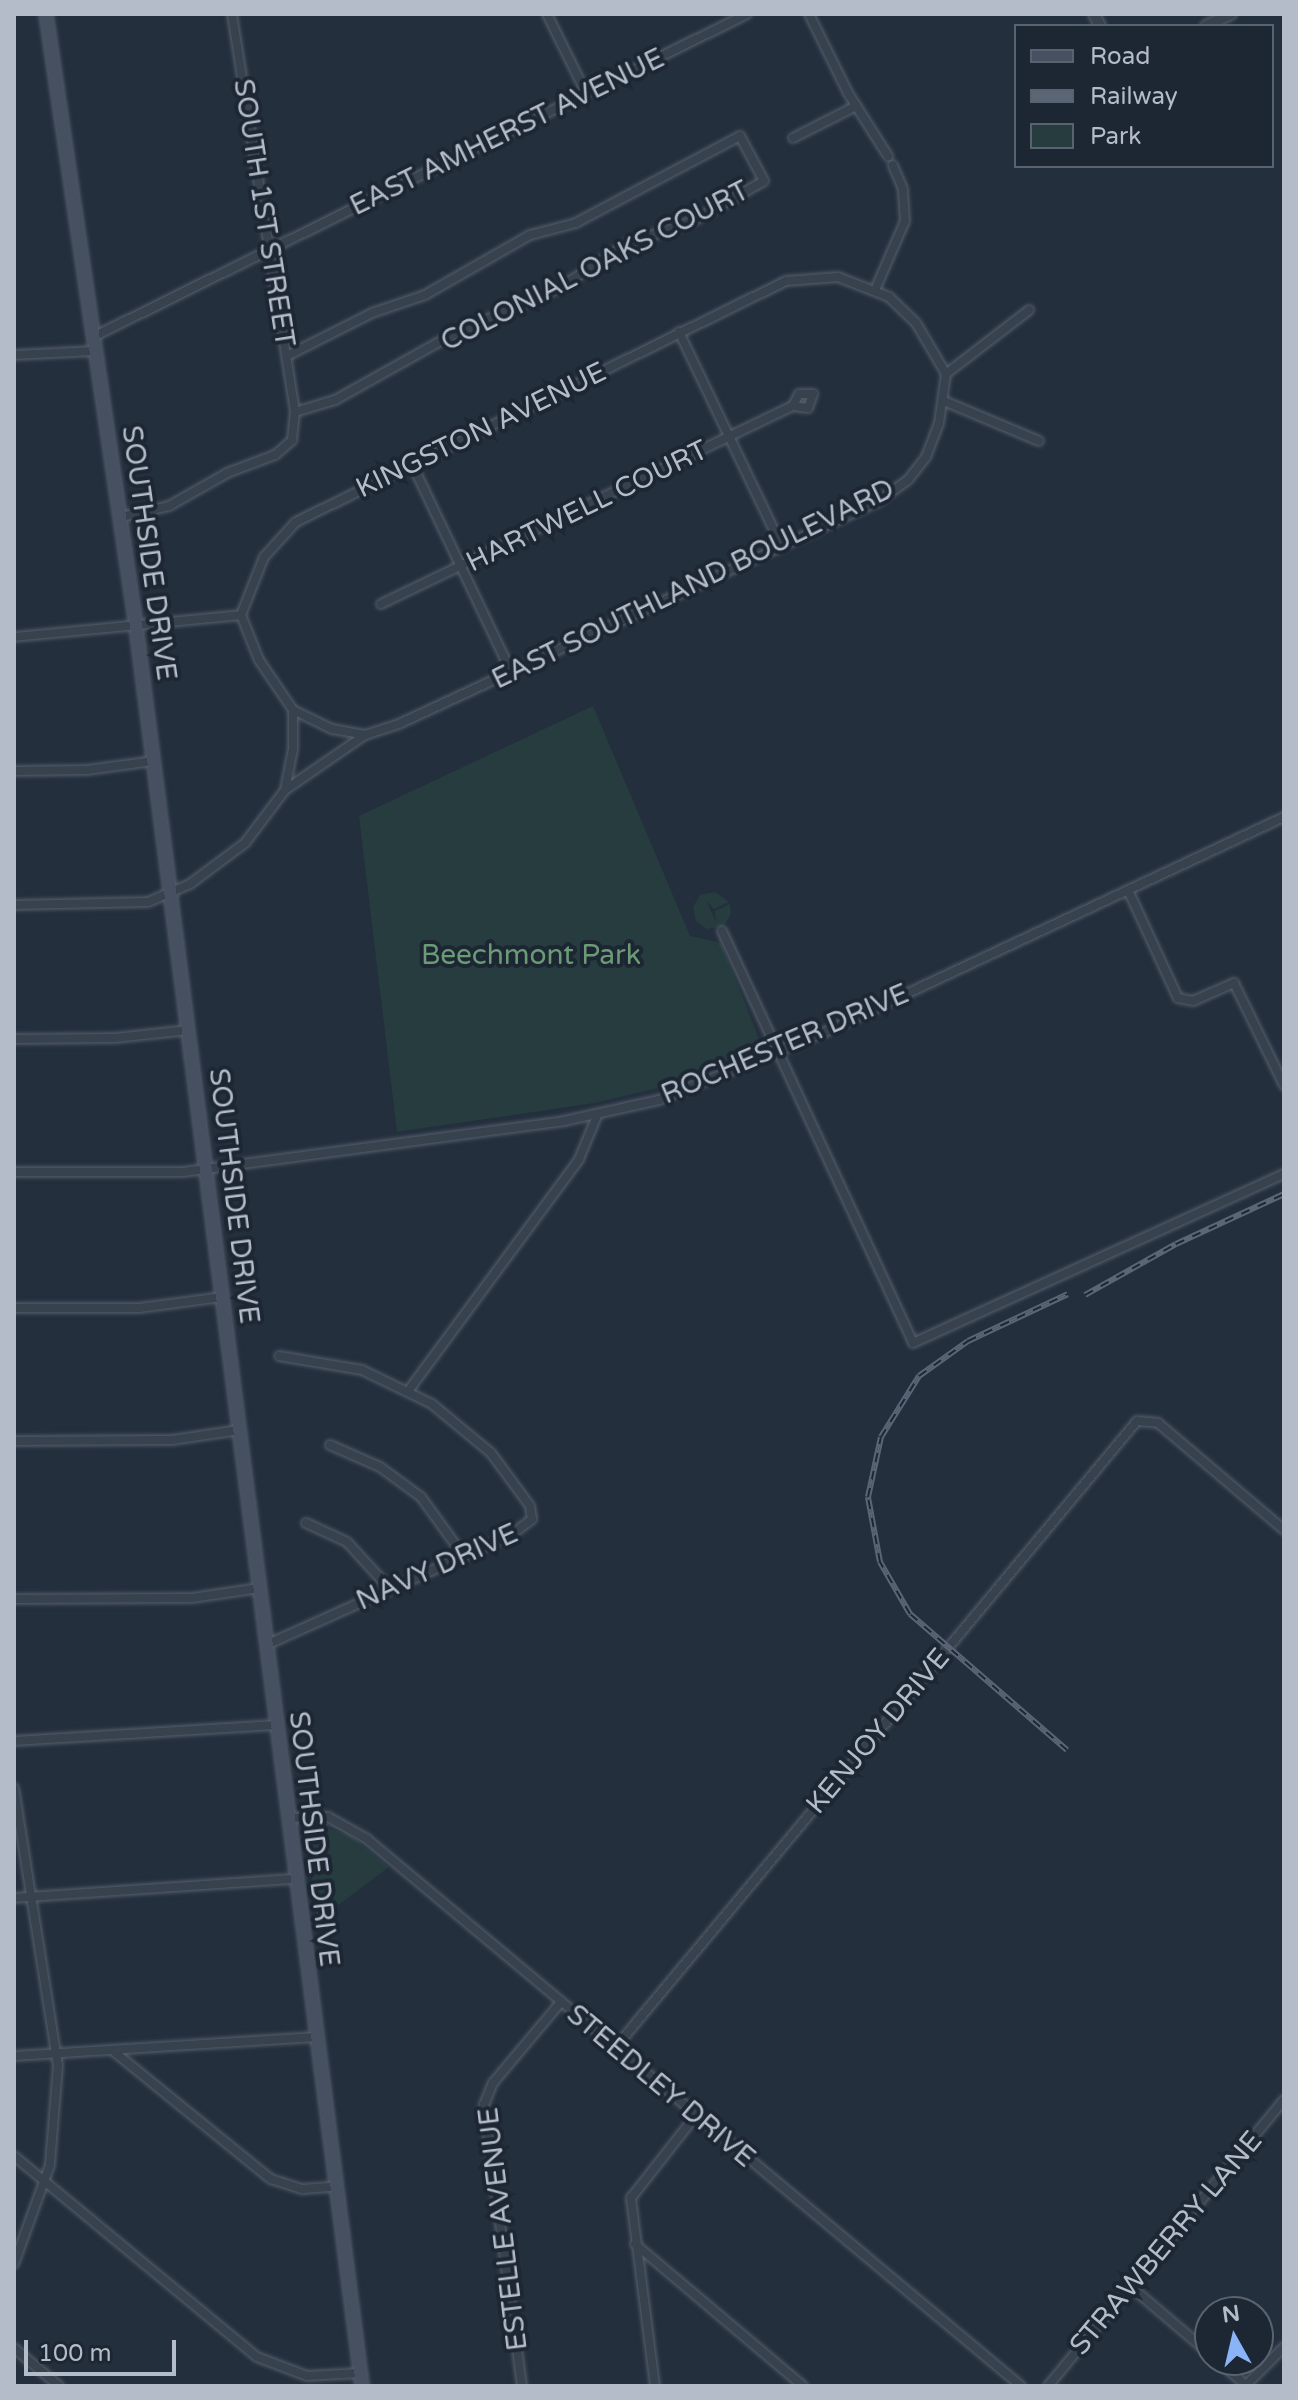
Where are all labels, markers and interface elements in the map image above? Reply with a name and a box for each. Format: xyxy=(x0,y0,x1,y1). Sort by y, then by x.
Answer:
legend xyxy=(1014,24,1274,168)
street label: EAST AMHERST AVENUE xyxy=(344,41,670,223)
text: Road xyxy=(1090,42,1150,71)
street label: SOUTH 1ST STREET xyxy=(226,77,302,349)
text: Railway xyxy=(1090,82,1178,111)
text: Park xyxy=(1090,122,1141,151)
street label: COLONIAL OAKS COURT xyxy=(435,173,755,359)
street label: KINGSTON AVENUE xyxy=(350,355,612,505)
street label: SOUTHSIDE DRIVE xyxy=(114,423,184,683)
street label: HARTWELL COURT xyxy=(461,433,713,579)
street label: EAST SOUTHLAND BOULEVARD xyxy=(486,472,900,696)
park label: Beechmont Park xyxy=(421,938,641,972)
street label: ROCHESTER DRIVE xyxy=(656,977,914,1111)
street label: SOUTHSIDE DRIVE xyxy=(202,1066,266,1326)
street label: NAVY DRIVE xyxy=(351,1516,523,1618)
street label: KENJOY DRIVE xyxy=(799,1642,957,1820)
street label: SOUTHSIDE DRIVE xyxy=(282,1709,346,1969)
street label: STEEDLEY DRIVE xyxy=(560,1997,762,2175)
street label: ESTELLE AVENUE xyxy=(471,2105,535,2353)
street label: STRAWBERRY LANE xyxy=(1063,2124,1269,2362)
north arrow xyxy=(1194,2296,1274,2376)
scale bar xyxy=(28,2324,180,2374)
text: 100 m xyxy=(38,2339,112,2368)

